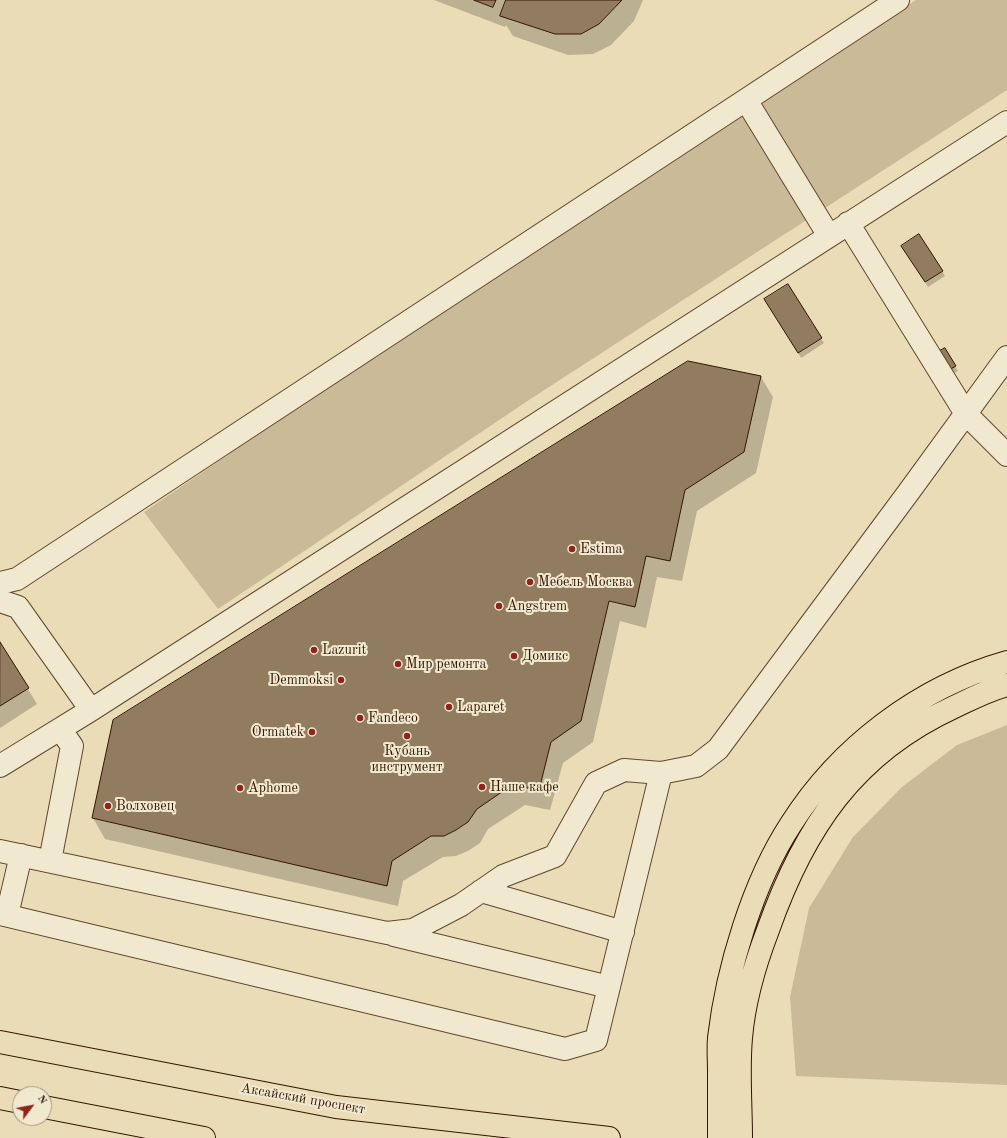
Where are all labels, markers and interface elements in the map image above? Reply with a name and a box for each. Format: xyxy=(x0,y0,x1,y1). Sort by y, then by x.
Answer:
place label: Estima xyxy=(580,541,622,557)
marker: Estima xyxy=(567,544,577,554)
place label: Мебель Москва xyxy=(538,574,632,590)
marker: Мебель Москва xyxy=(525,577,535,587)
place label: Angstrem xyxy=(507,598,567,614)
marker: Angstrem xyxy=(494,601,504,611)
place label: Lazurit xyxy=(322,642,366,658)
marker: Lazurit xyxy=(309,645,319,655)
place label: Домикс xyxy=(522,648,568,664)
marker: Домикс xyxy=(509,651,519,661)
place label: Мир ремонта xyxy=(406,656,486,672)
marker: Мир ремонта xyxy=(393,659,403,669)
place label: Demmoksi xyxy=(269,672,333,688)
marker: Demmoksi xyxy=(336,675,346,685)
place label: Laparet xyxy=(457,699,505,715)
marker: Laparet xyxy=(444,702,454,712)
place label: Fandeco xyxy=(368,710,418,726)
marker: Fandeco xyxy=(355,713,365,723)
place label: Ormatek xyxy=(252,724,304,740)
marker: Ormatek xyxy=(307,727,317,737)
marker: Кубань инструмент xyxy=(402,731,412,741)
place label: Кубань инструмент xyxy=(371,743,443,776)
place label: Наше кафе xyxy=(490,779,559,795)
place label: Aphome xyxy=(248,780,298,796)
marker: Наше кафе xyxy=(477,782,487,792)
marker: Aphome xyxy=(235,783,245,793)
place label: Волховец xyxy=(116,798,174,814)
marker: Волховец xyxy=(103,801,113,811)
street label: Аксайский проспект xyxy=(239,1080,367,1118)
north arrow xyxy=(12,1086,52,1126)
text: N xyxy=(35,1093,49,1106)

